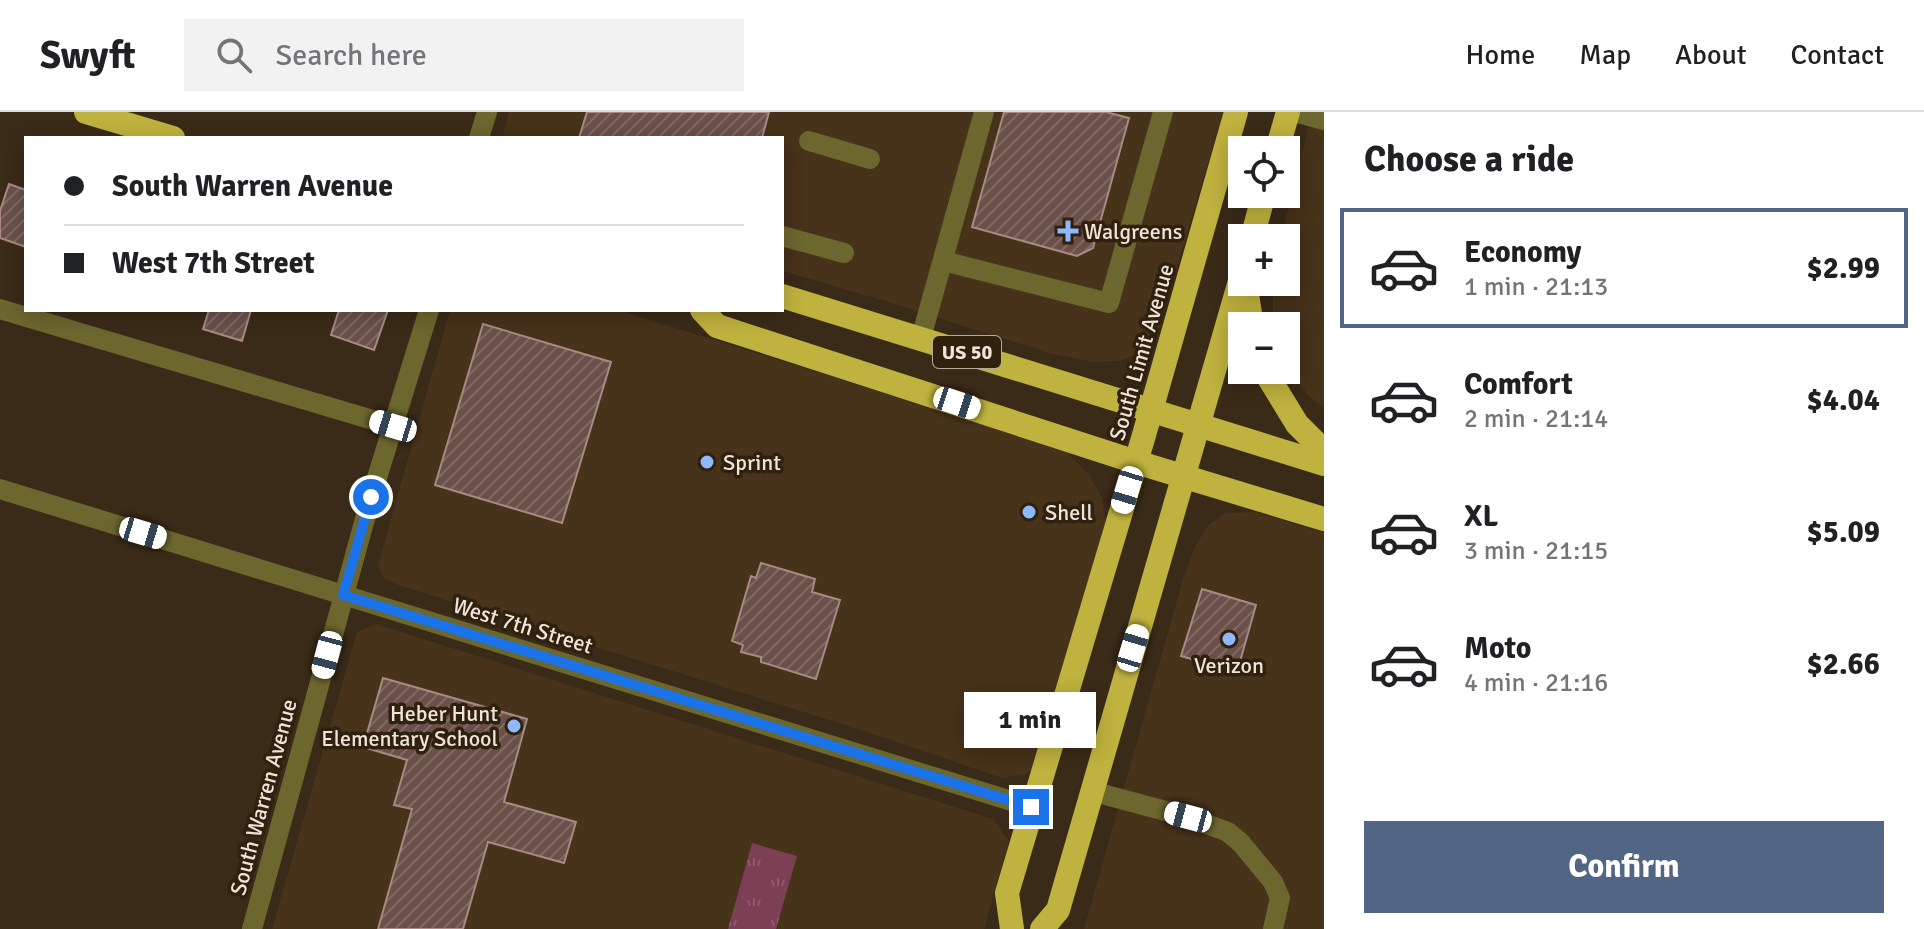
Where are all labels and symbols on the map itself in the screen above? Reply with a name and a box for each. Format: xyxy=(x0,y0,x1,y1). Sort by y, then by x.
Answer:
place label: Walgreens xyxy=(1084,218,1182,245)
marker: Walgreens xyxy=(1059,222,1077,240)
street label: South Limit Avenue xyxy=(1103,261,1180,443)
road number: US 50 xyxy=(933,336,1001,368)
car xyxy=(930,384,984,422)
car xyxy=(367,408,419,444)
place label: Sprint xyxy=(723,449,781,476)
marker: Sprint xyxy=(698,453,716,471)
car xyxy=(1109,464,1145,516)
route start xyxy=(353,479,389,515)
place label: Shell xyxy=(1045,499,1093,526)
marker: Shell xyxy=(1020,503,1038,521)
car xyxy=(117,515,169,551)
street label: West 7th Street xyxy=(450,591,596,660)
car xyxy=(1115,622,1151,674)
car xyxy=(309,629,345,681)
marker: Verizon xyxy=(1220,630,1238,648)
place label: Verizon xyxy=(1194,652,1264,679)
callout: 1 min xyxy=(965,691,1097,747)
street label: South Warren Avenue xyxy=(224,696,303,898)
place label: Heber Hunt Elementary School xyxy=(321,700,498,752)
marker: Heber Hunt Elementary School xyxy=(505,717,523,735)
route end xyxy=(1013,789,1049,825)
car xyxy=(1162,799,1214,835)

